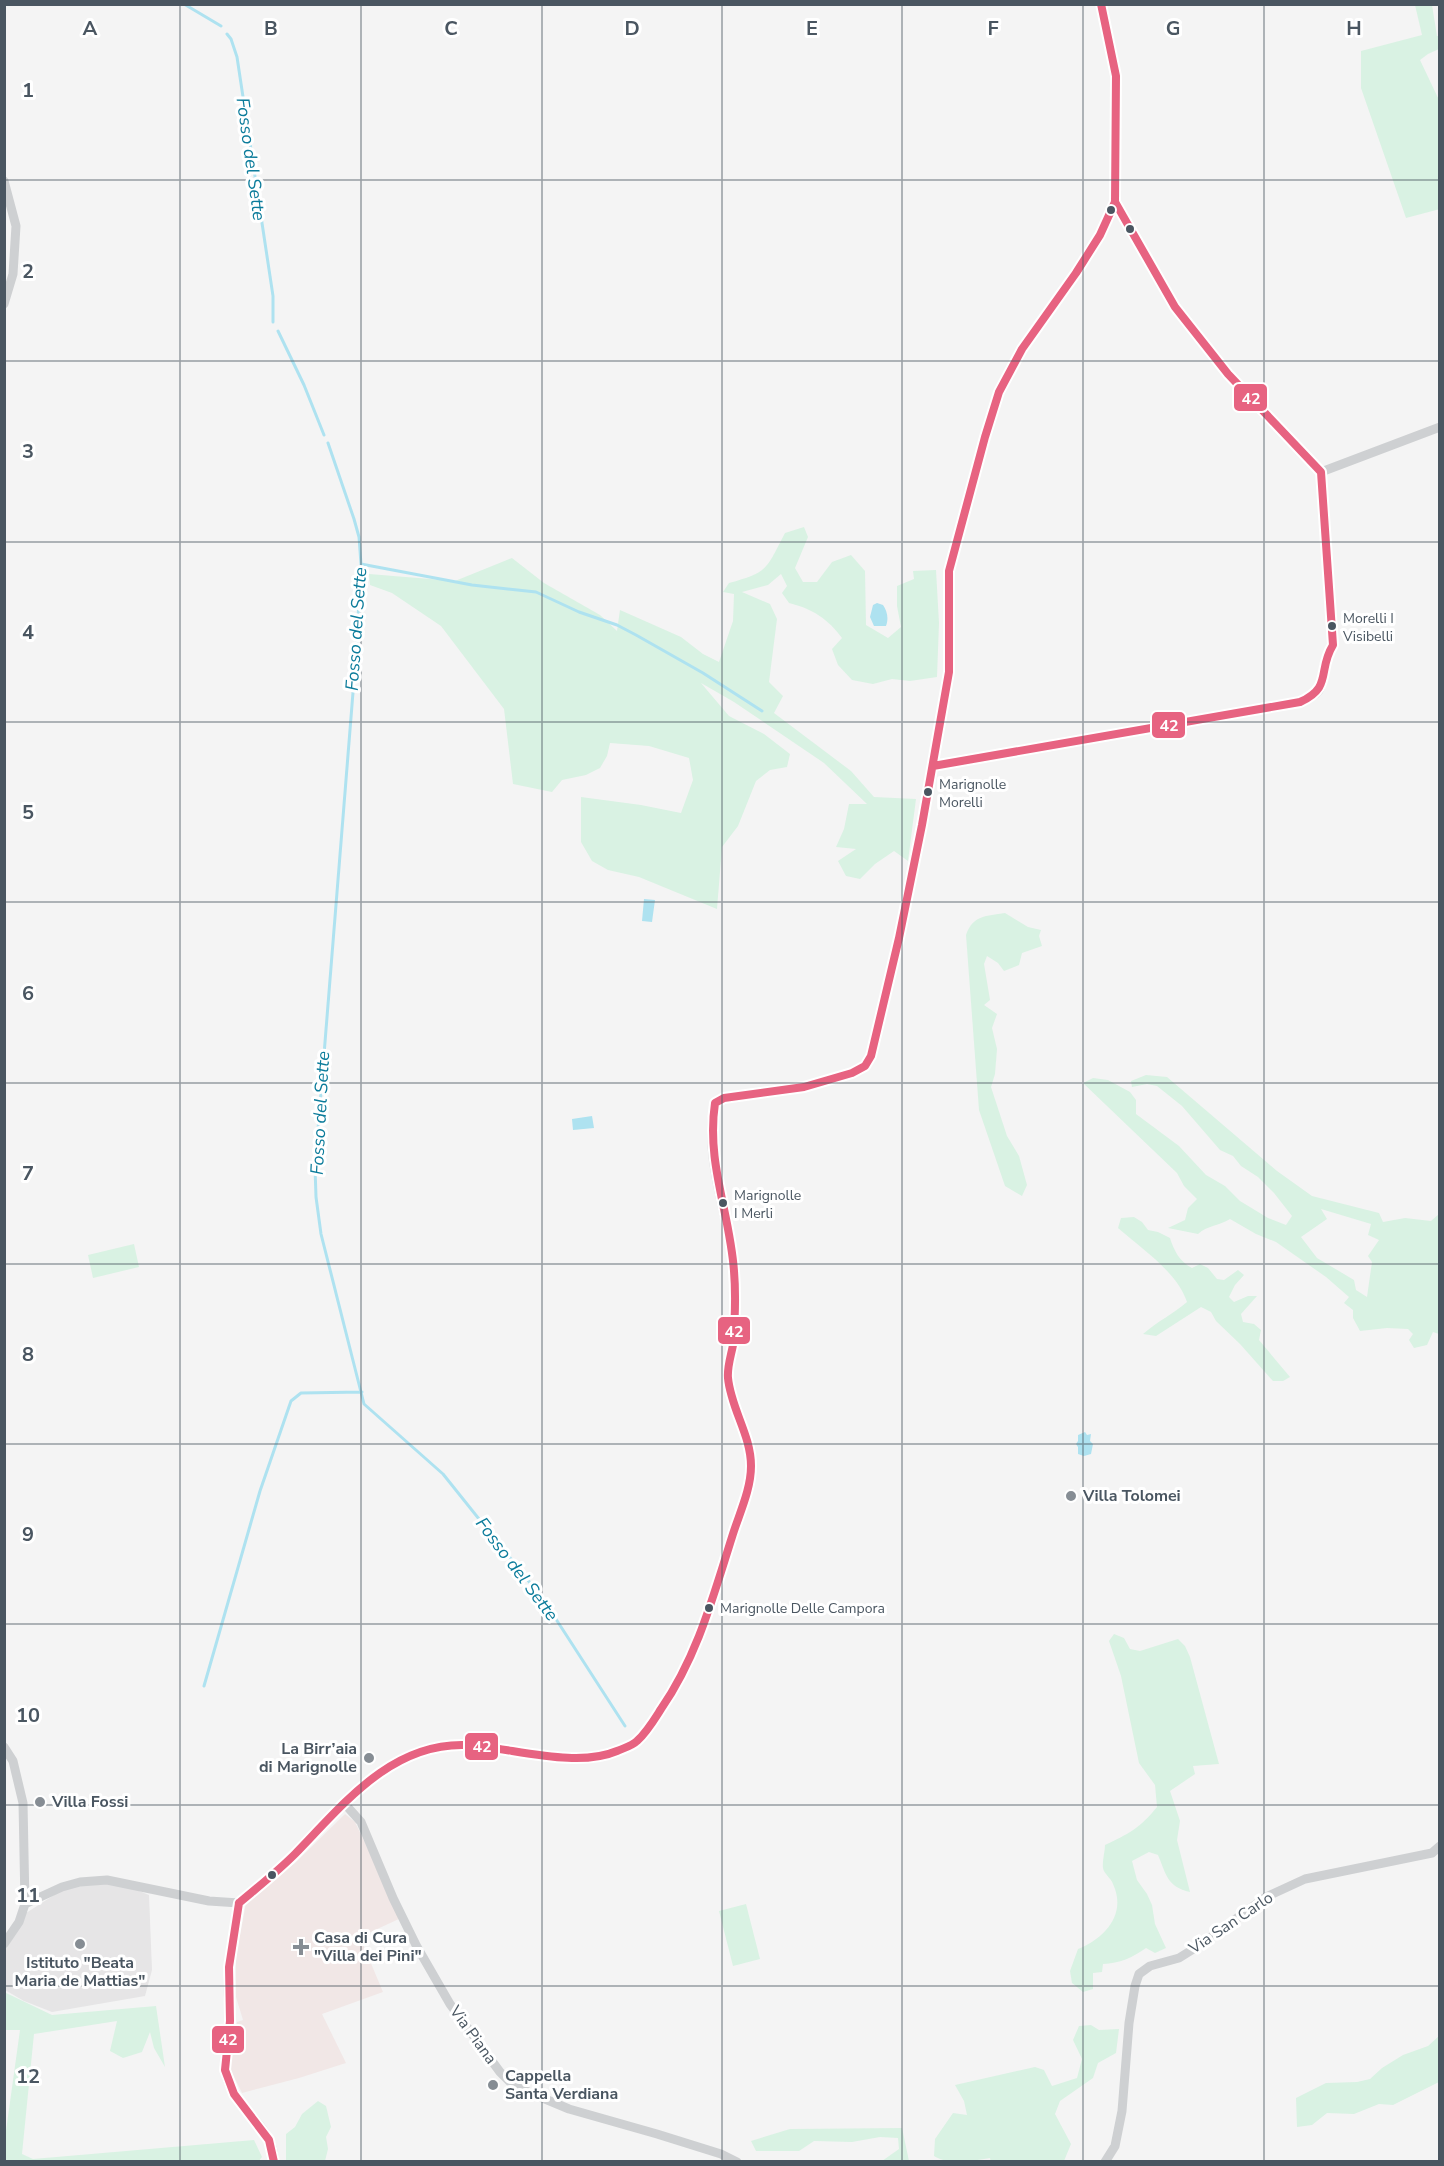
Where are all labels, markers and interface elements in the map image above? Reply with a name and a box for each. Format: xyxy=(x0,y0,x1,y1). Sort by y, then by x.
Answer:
text: A xyxy=(83,15,98,42)
text: B xyxy=(264,15,278,42)
text: C xyxy=(444,15,458,42)
text: D xyxy=(624,15,640,42)
text: E xyxy=(806,15,818,42)
text: F xyxy=(987,15,999,42)
text: G xyxy=(1166,15,1180,42)
text: H xyxy=(1346,15,1362,42)
text: 1 xyxy=(22,77,34,104)
water label: Fosso del Sette xyxy=(230,96,272,222)
unlabelled marker xyxy=(1105,204,1117,216)
unlabelled marker xyxy=(1124,223,1136,235)
text: 2 xyxy=(22,258,34,285)
line badge: 42 xyxy=(1233,383,1268,412)
text: 42 xyxy=(1241,388,1261,410)
text: 3 xyxy=(22,438,34,465)
water label: Fosso del Sette xyxy=(340,566,372,692)
place label: Morelli I Visibelli xyxy=(1342,609,1394,646)
text: 4 xyxy=(22,619,34,646)
marker: Morelli I Visibelli xyxy=(1326,620,1338,632)
line badge: 42 xyxy=(1151,711,1186,739)
text: 42 xyxy=(1159,715,1179,737)
place label: Marignolle Morelli xyxy=(939,775,1006,812)
marker: Marignolle Morelli xyxy=(922,786,934,798)
text: 5 xyxy=(22,799,34,826)
text: 6 xyxy=(22,980,34,1007)
water label: Fosso del Sette xyxy=(305,1050,335,1176)
text: 7 xyxy=(22,1160,34,1187)
place label: Marignolle I Merli xyxy=(734,1186,801,1223)
marker: Marignolle I Merli xyxy=(717,1197,729,1209)
line badge: 42 xyxy=(717,1316,751,1345)
text: 42 xyxy=(724,1321,744,1343)
text: 8 xyxy=(22,1341,34,1368)
place label: Villa Tolomei xyxy=(1082,1485,1181,1507)
marker: Villa Tolomei xyxy=(1064,1489,1078,1503)
water label: Fosso del Sette xyxy=(470,1512,564,1626)
text: 9 xyxy=(22,1521,34,1548)
place label: Marignolle Delle Campora xyxy=(720,1599,885,1618)
marker: Marignolle Delle Campora xyxy=(703,1602,715,1614)
text: 10 xyxy=(16,1702,40,1729)
line badge: 42 xyxy=(464,1732,499,1761)
text: 42 xyxy=(472,1736,492,1758)
place label: La Birr’aia di Marignolle xyxy=(259,1738,357,1778)
marker: La Birr’aia di Marignolle xyxy=(362,1751,376,1765)
place label: Villa Fossi xyxy=(51,1791,128,1813)
marker: Villa Fossi xyxy=(33,1795,47,1809)
unlabelled marker xyxy=(266,1869,278,1881)
text: 11 xyxy=(16,1882,40,1909)
street label: Via San Carlo xyxy=(1184,1887,1277,1960)
place label: Casa di Cura "Villa dei Pini" xyxy=(314,1927,422,1967)
marker: Istituto "Beata Maria de Mattias" xyxy=(73,1937,87,1951)
marker: Casa di Cura "Villa dei Pini" xyxy=(292,1938,310,1956)
place label: Istituto "Beata Maria de Mattias" xyxy=(15,1952,145,1992)
street label: Via Piana xyxy=(444,2001,502,2069)
line badge: 42 xyxy=(211,2025,245,2054)
text: 42 xyxy=(218,2029,238,2051)
text: 12 xyxy=(16,2063,40,2090)
place label: Cappella Santa Verdiana xyxy=(505,2065,618,2105)
marker: Cappella Santa Verdiana xyxy=(486,2078,500,2092)

